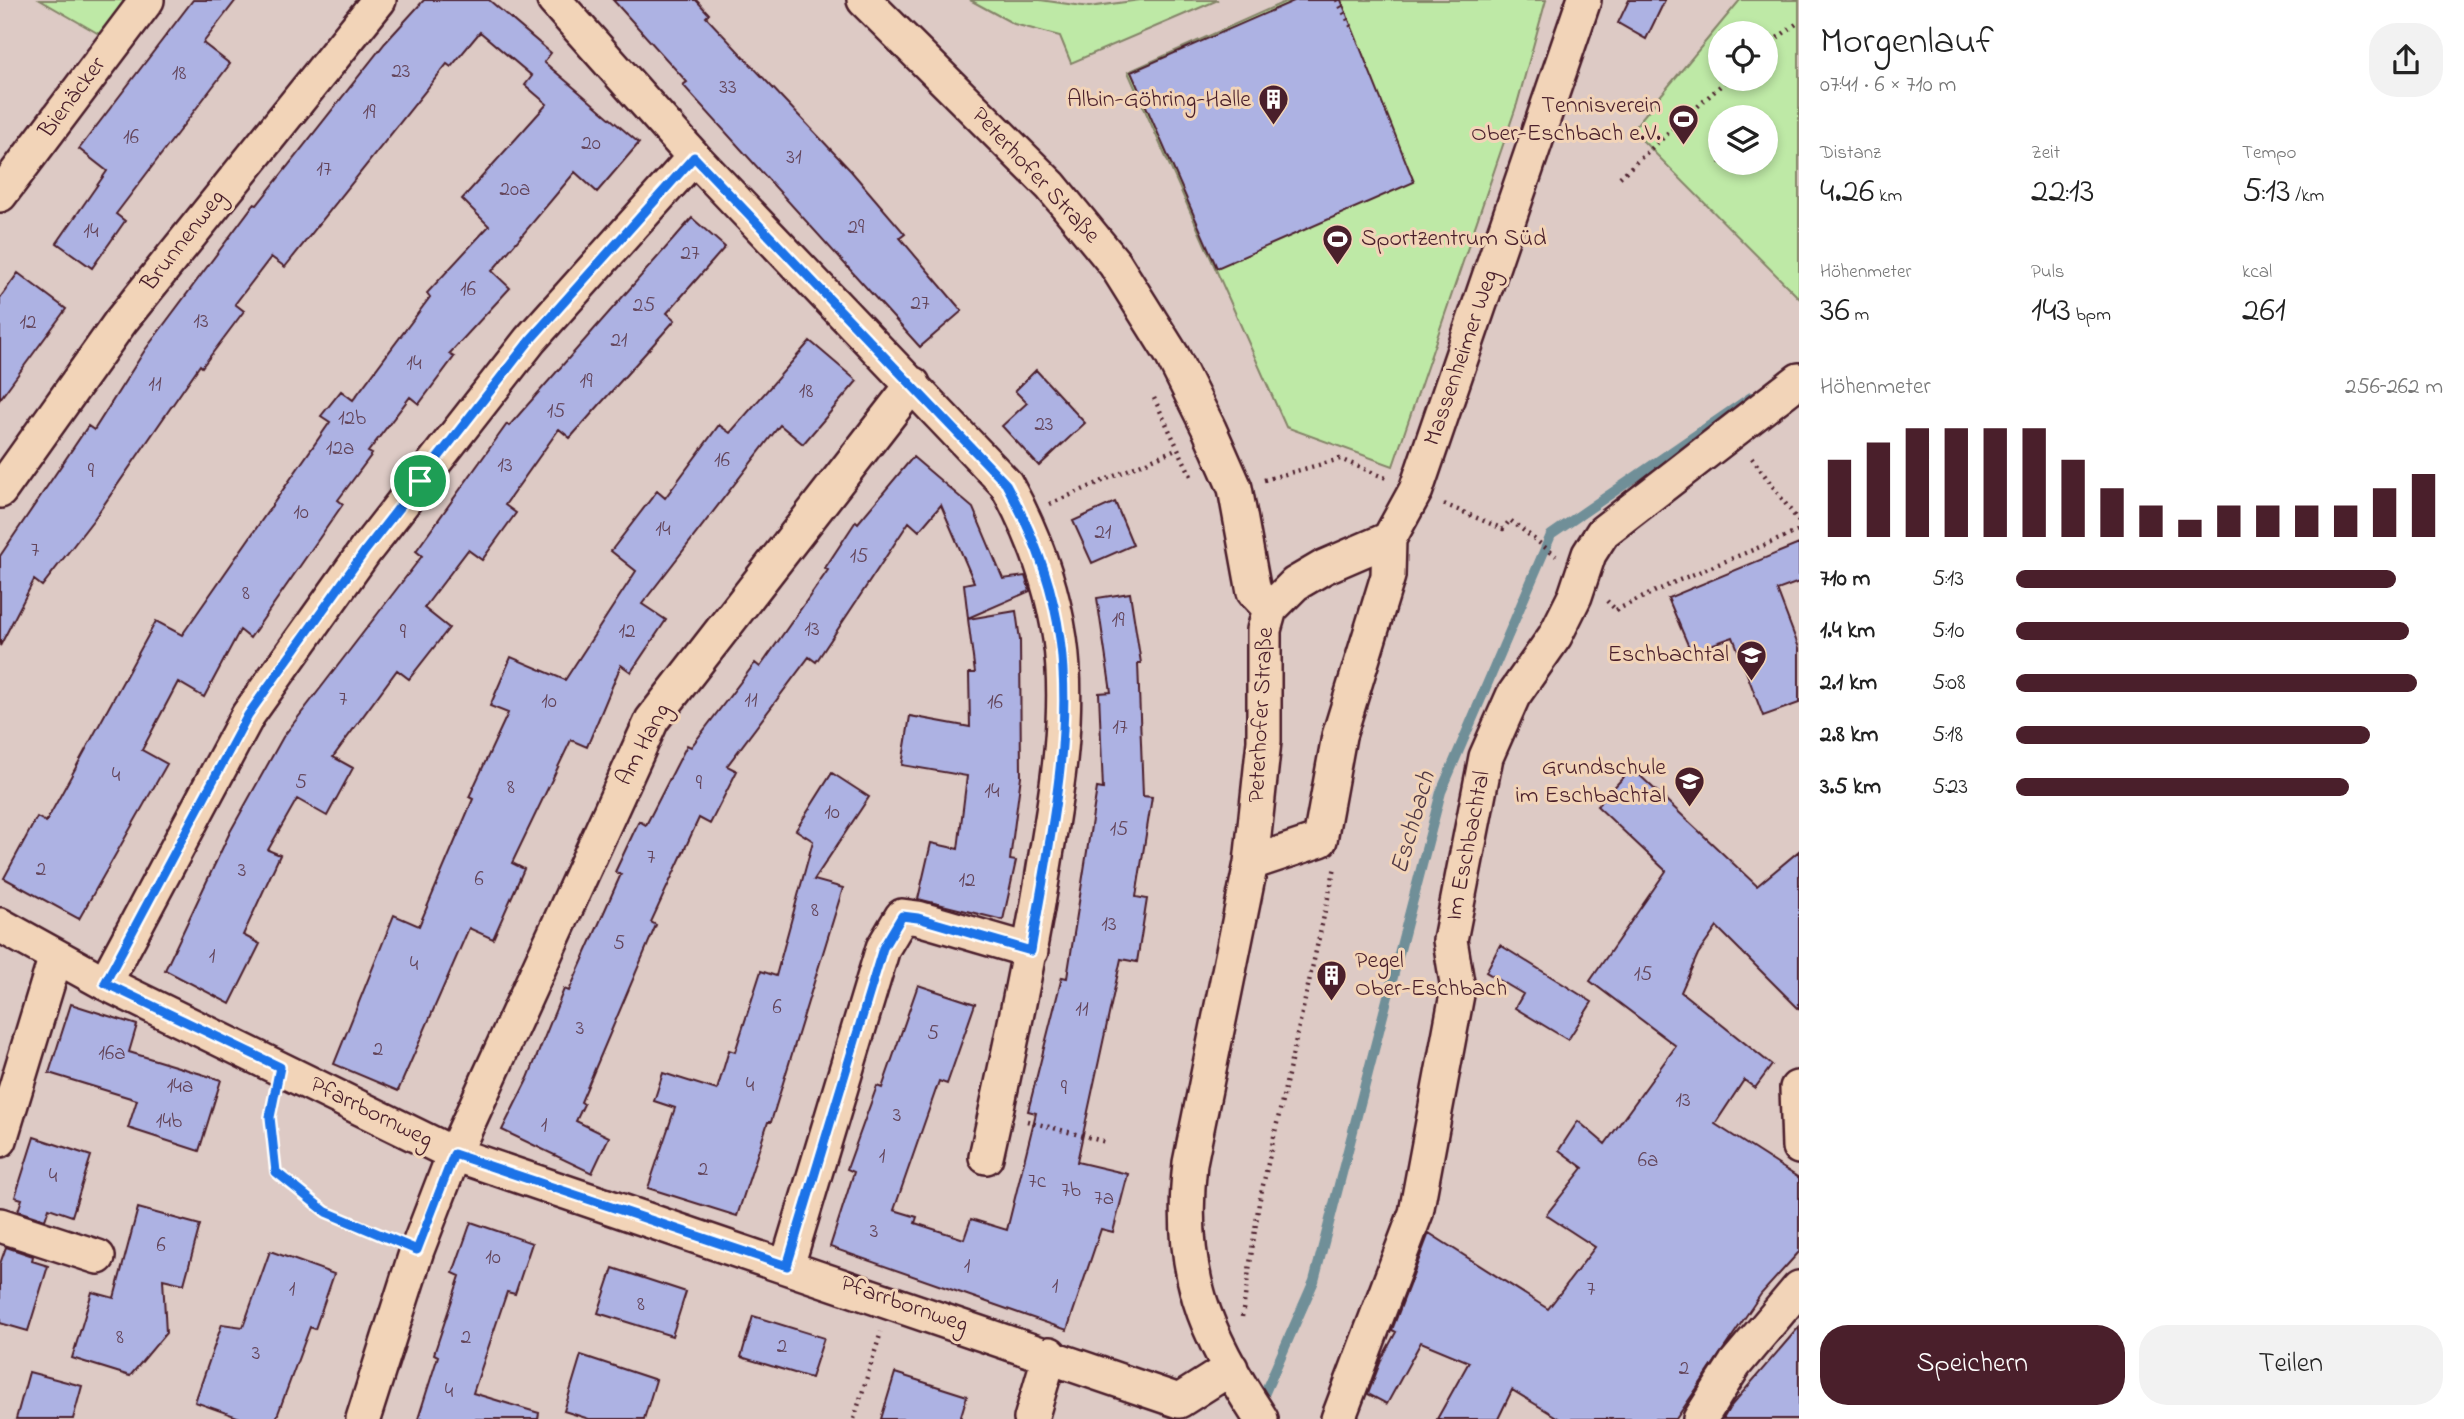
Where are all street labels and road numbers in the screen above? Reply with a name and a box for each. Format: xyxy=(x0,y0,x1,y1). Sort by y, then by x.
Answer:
street label: Bienäcker xyxy=(30,49,116,147)
street label: Peterhofer Straße xyxy=(962,100,1108,252)
street label: Brunnenweg xyxy=(132,183,235,300)
street label: Massenheimer Weg xyxy=(1416,265,1508,451)
street label: Peterhofer Straße xyxy=(1240,626,1284,804)
street label: Am Hang xyxy=(608,698,680,792)
street label: Im Eschbachtal xyxy=(1437,768,1501,924)
street label: Pfarrbornweg xyxy=(303,1068,439,1158)
street label: Pfarrbornweg xyxy=(835,1267,973,1343)

